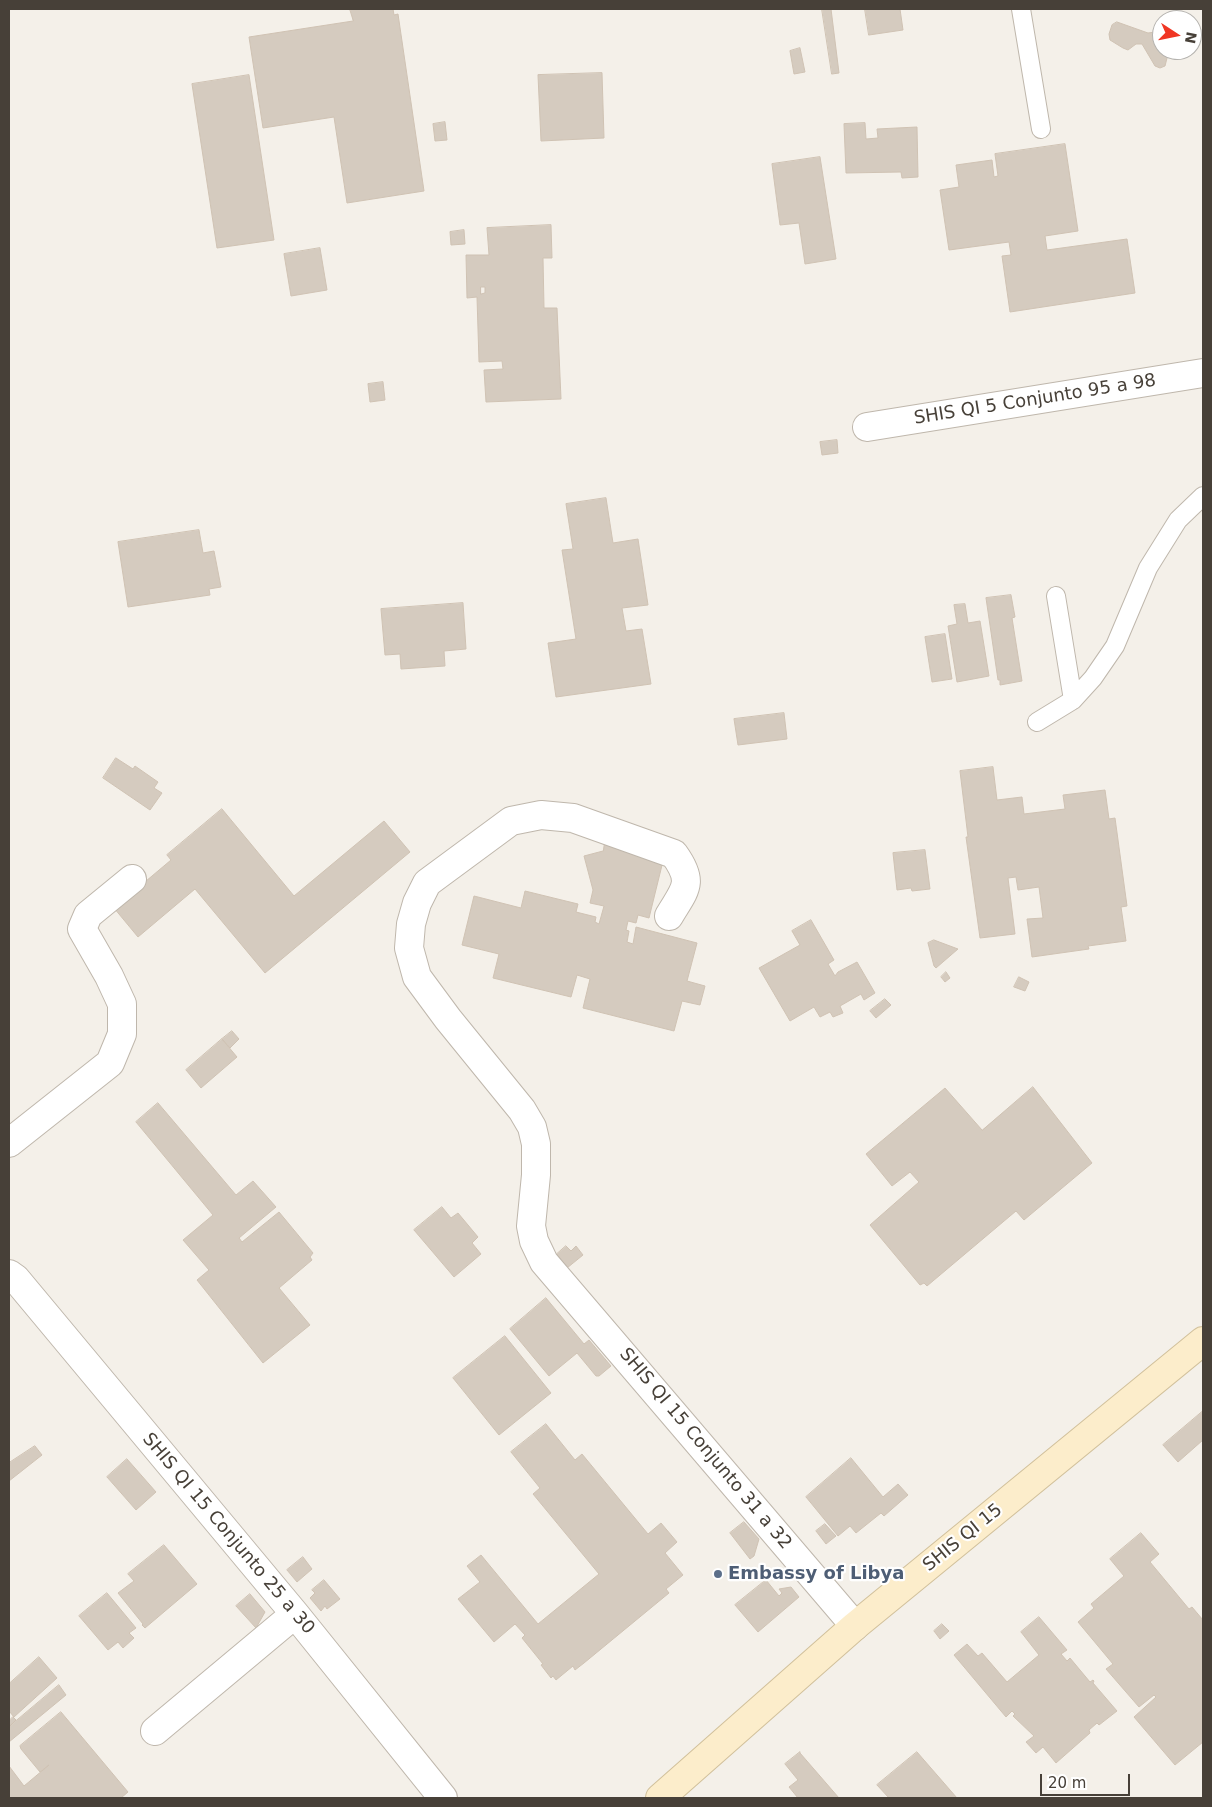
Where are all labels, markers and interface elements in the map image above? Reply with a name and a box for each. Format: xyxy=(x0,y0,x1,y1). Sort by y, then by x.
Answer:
north arrow xyxy=(1152,10,1202,60)
text: N xyxy=(1182,30,1200,45)
street label: SHIS QI 5 Conjunto 95 a 98 xyxy=(912,370,1158,430)
street label: SHIS QI 15 Conjunto 31 a 32 xyxy=(614,1344,796,1554)
street label: SHIS QI 15 Conjunto 25 a 30 xyxy=(137,1429,319,1639)
street label: SHIS QI 15 xyxy=(919,1500,1007,1576)
place label: Embassy of Libya xyxy=(728,1563,904,1585)
marker: Embassy of Libya xyxy=(712,1568,724,1580)
scale bar xyxy=(1042,1764,1132,1796)
text: 20 m xyxy=(1048,1774,1086,1792)

